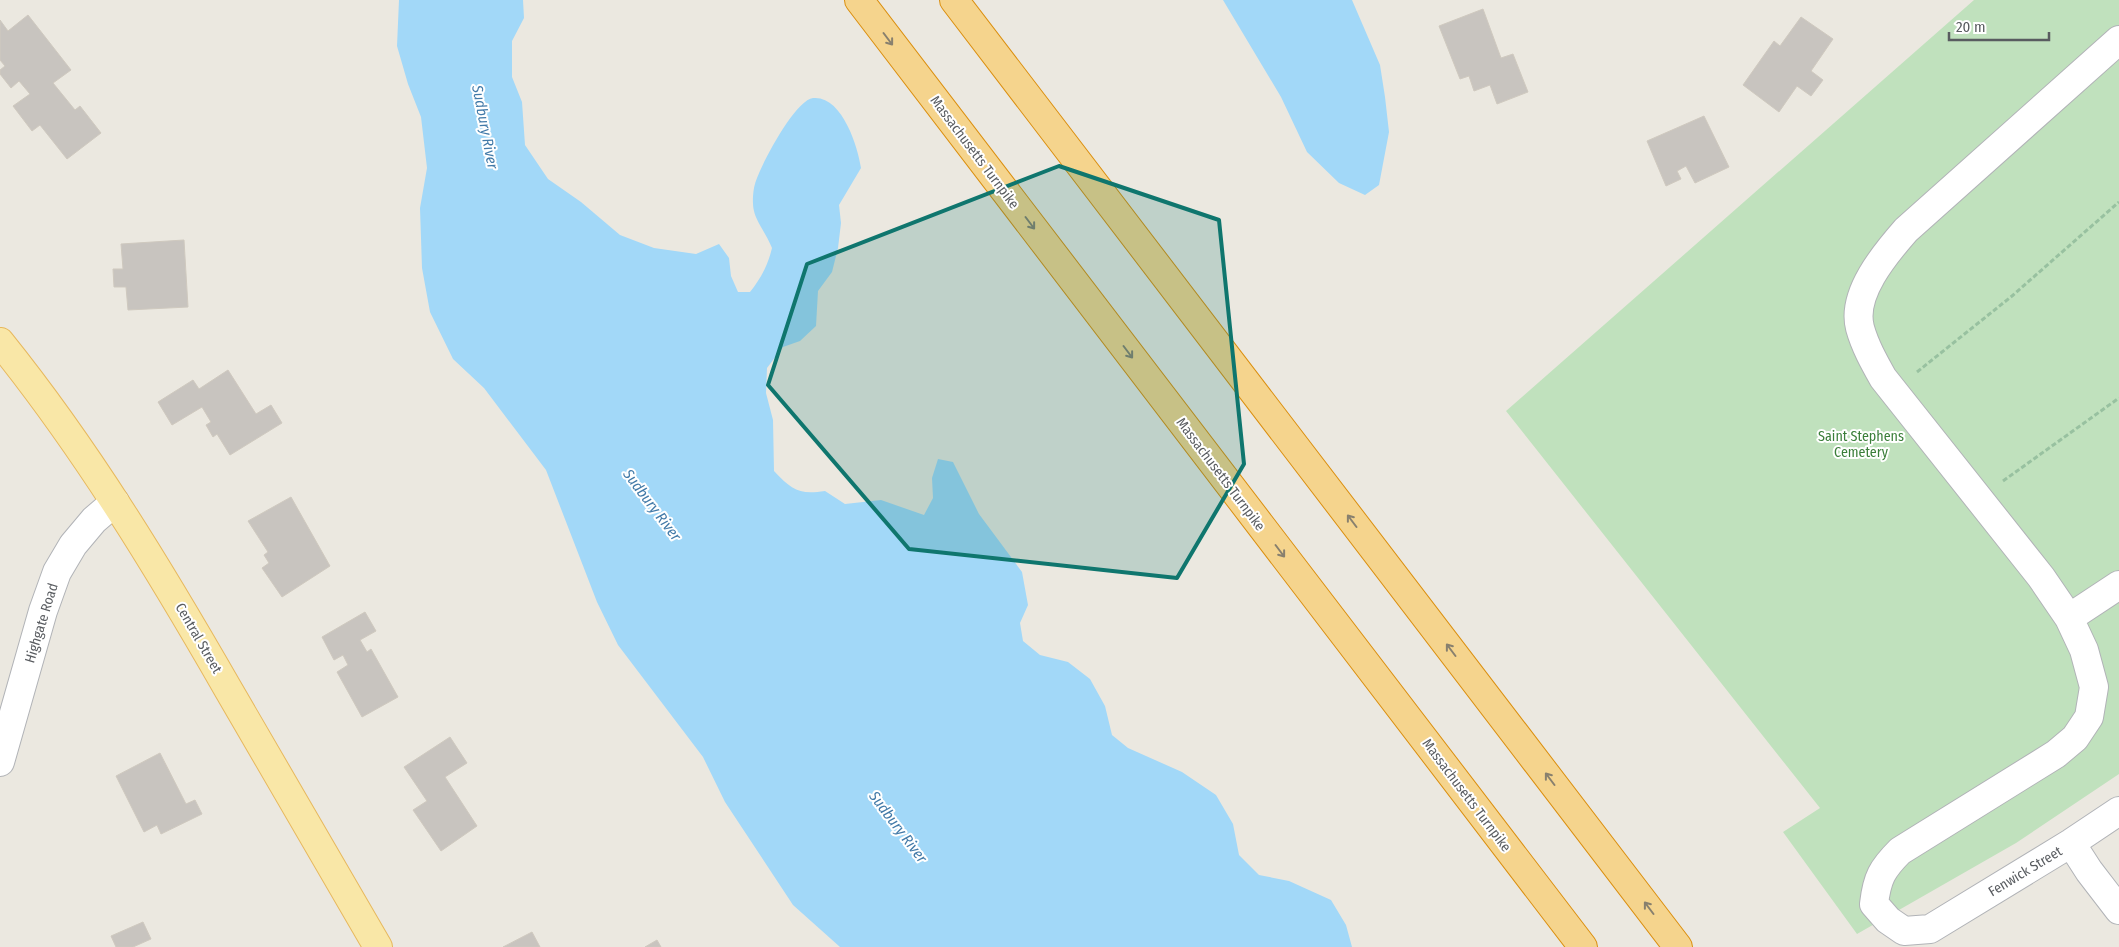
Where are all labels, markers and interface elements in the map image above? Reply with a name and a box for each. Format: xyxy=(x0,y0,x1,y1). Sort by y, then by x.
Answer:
scale bar xyxy=(1949,10,2049,42)
text: 20 m xyxy=(1956,18,1986,36)
one-way arrow xyxy=(883,32,894,45)
water label: Sudbury River xyxy=(468,83,502,171)
street label: Massachusetts Turnpike xyxy=(927,92,1023,212)
one-way arrow xyxy=(1024,216,1035,229)
one-way arrow xyxy=(1123,345,1134,358)
street label: Massachusetts Turnpike xyxy=(1173,414,1269,534)
park label: Saint Stephens Cemetery xyxy=(1818,428,1904,461)
water label: Sudbury River xyxy=(619,465,685,545)
one-way arrow xyxy=(1347,515,1358,528)
one-way arrow xyxy=(1275,544,1286,557)
street label: Highgate Road xyxy=(21,581,62,665)
street label: Central Street xyxy=(172,600,226,677)
one-way arrow xyxy=(1446,643,1456,657)
street label: Massachusetts Turnpike xyxy=(1419,735,1515,855)
one-way arrow xyxy=(1545,772,1555,786)
water label: Sudbury River xyxy=(865,787,931,867)
street label: Fenwick Street xyxy=(1985,843,2066,900)
one-way arrow xyxy=(1643,902,1654,915)

